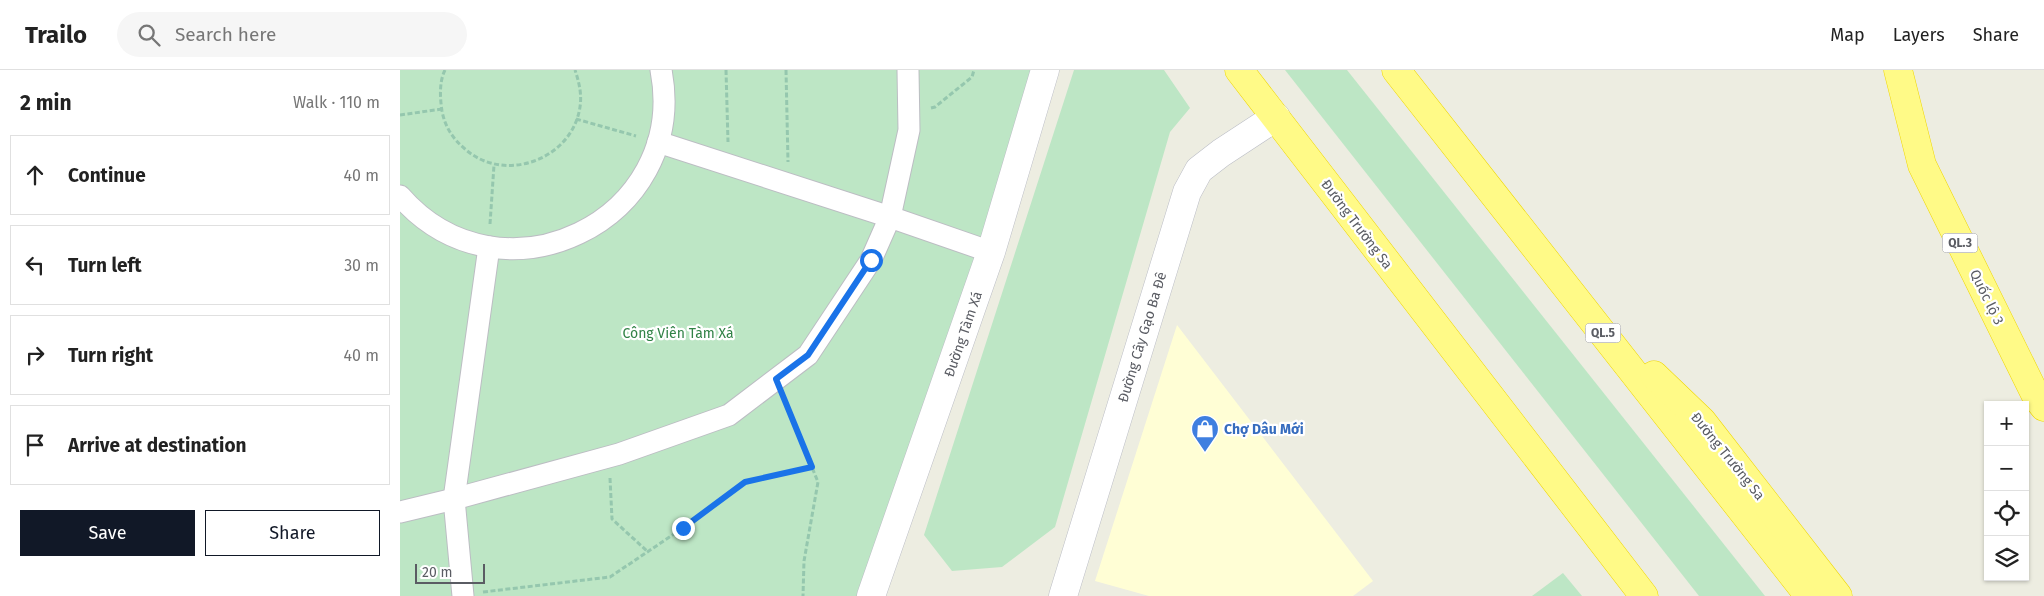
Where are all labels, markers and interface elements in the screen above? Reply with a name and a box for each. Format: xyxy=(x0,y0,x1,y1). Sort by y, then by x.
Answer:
search box xyxy=(117,12,467,57)
text: Trailo xyxy=(25,21,87,49)
icon: search xyxy=(135,21,163,49)
text: Search here xyxy=(175,23,276,46)
text: Map xyxy=(1830,24,1865,46)
text: Layers xyxy=(1893,24,1945,46)
text: Share xyxy=(1973,24,2019,46)
text: 2 min xyxy=(20,90,72,116)
text: Walk · 110 m xyxy=(293,93,380,112)
icon: ahead xyxy=(21,161,49,189)
text: Continue xyxy=(68,164,146,187)
text: 40 m xyxy=(344,166,379,185)
street label: Đường Trường Sa xyxy=(1317,176,1396,273)
road number: QL.3 xyxy=(1942,234,1978,252)
route start xyxy=(860,249,883,272)
icon: left xyxy=(21,251,49,279)
text: Turn left xyxy=(68,254,142,277)
text: 30 m xyxy=(344,256,379,275)
street label: Quốc lộ 3 xyxy=(1966,266,2008,328)
street label: Đường Cây Gạo Ba Đê xyxy=(1115,270,1170,404)
street label: Đường Tàm Xá xyxy=(941,289,986,379)
road number: QL.5 xyxy=(1586,324,1620,342)
park label: Công Viên Tàm Xá xyxy=(622,325,734,342)
icon: right xyxy=(21,341,49,369)
text: Turn right xyxy=(68,344,153,367)
text: 40 m xyxy=(344,346,379,365)
map controls xyxy=(1984,401,2029,581)
button: + xyxy=(1984,401,2029,446)
street label: Đường Trường Sa xyxy=(1687,409,1768,504)
shop icon: Chợ Dâu Mới xyxy=(1190,414,1220,453)
place label: Chợ Dâu Mới xyxy=(1224,421,1304,438)
icon: arrive xyxy=(21,431,49,459)
text: Arrive at destination xyxy=(68,434,247,457)
button: − xyxy=(1984,446,2029,491)
button: locate xyxy=(1984,491,2029,536)
button: Save xyxy=(20,510,195,556)
button: Share xyxy=(205,510,380,556)
route end xyxy=(672,517,695,540)
button: layers xyxy=(1984,536,2029,581)
scale bar xyxy=(415,561,485,584)
text: 20 m xyxy=(422,564,452,581)

